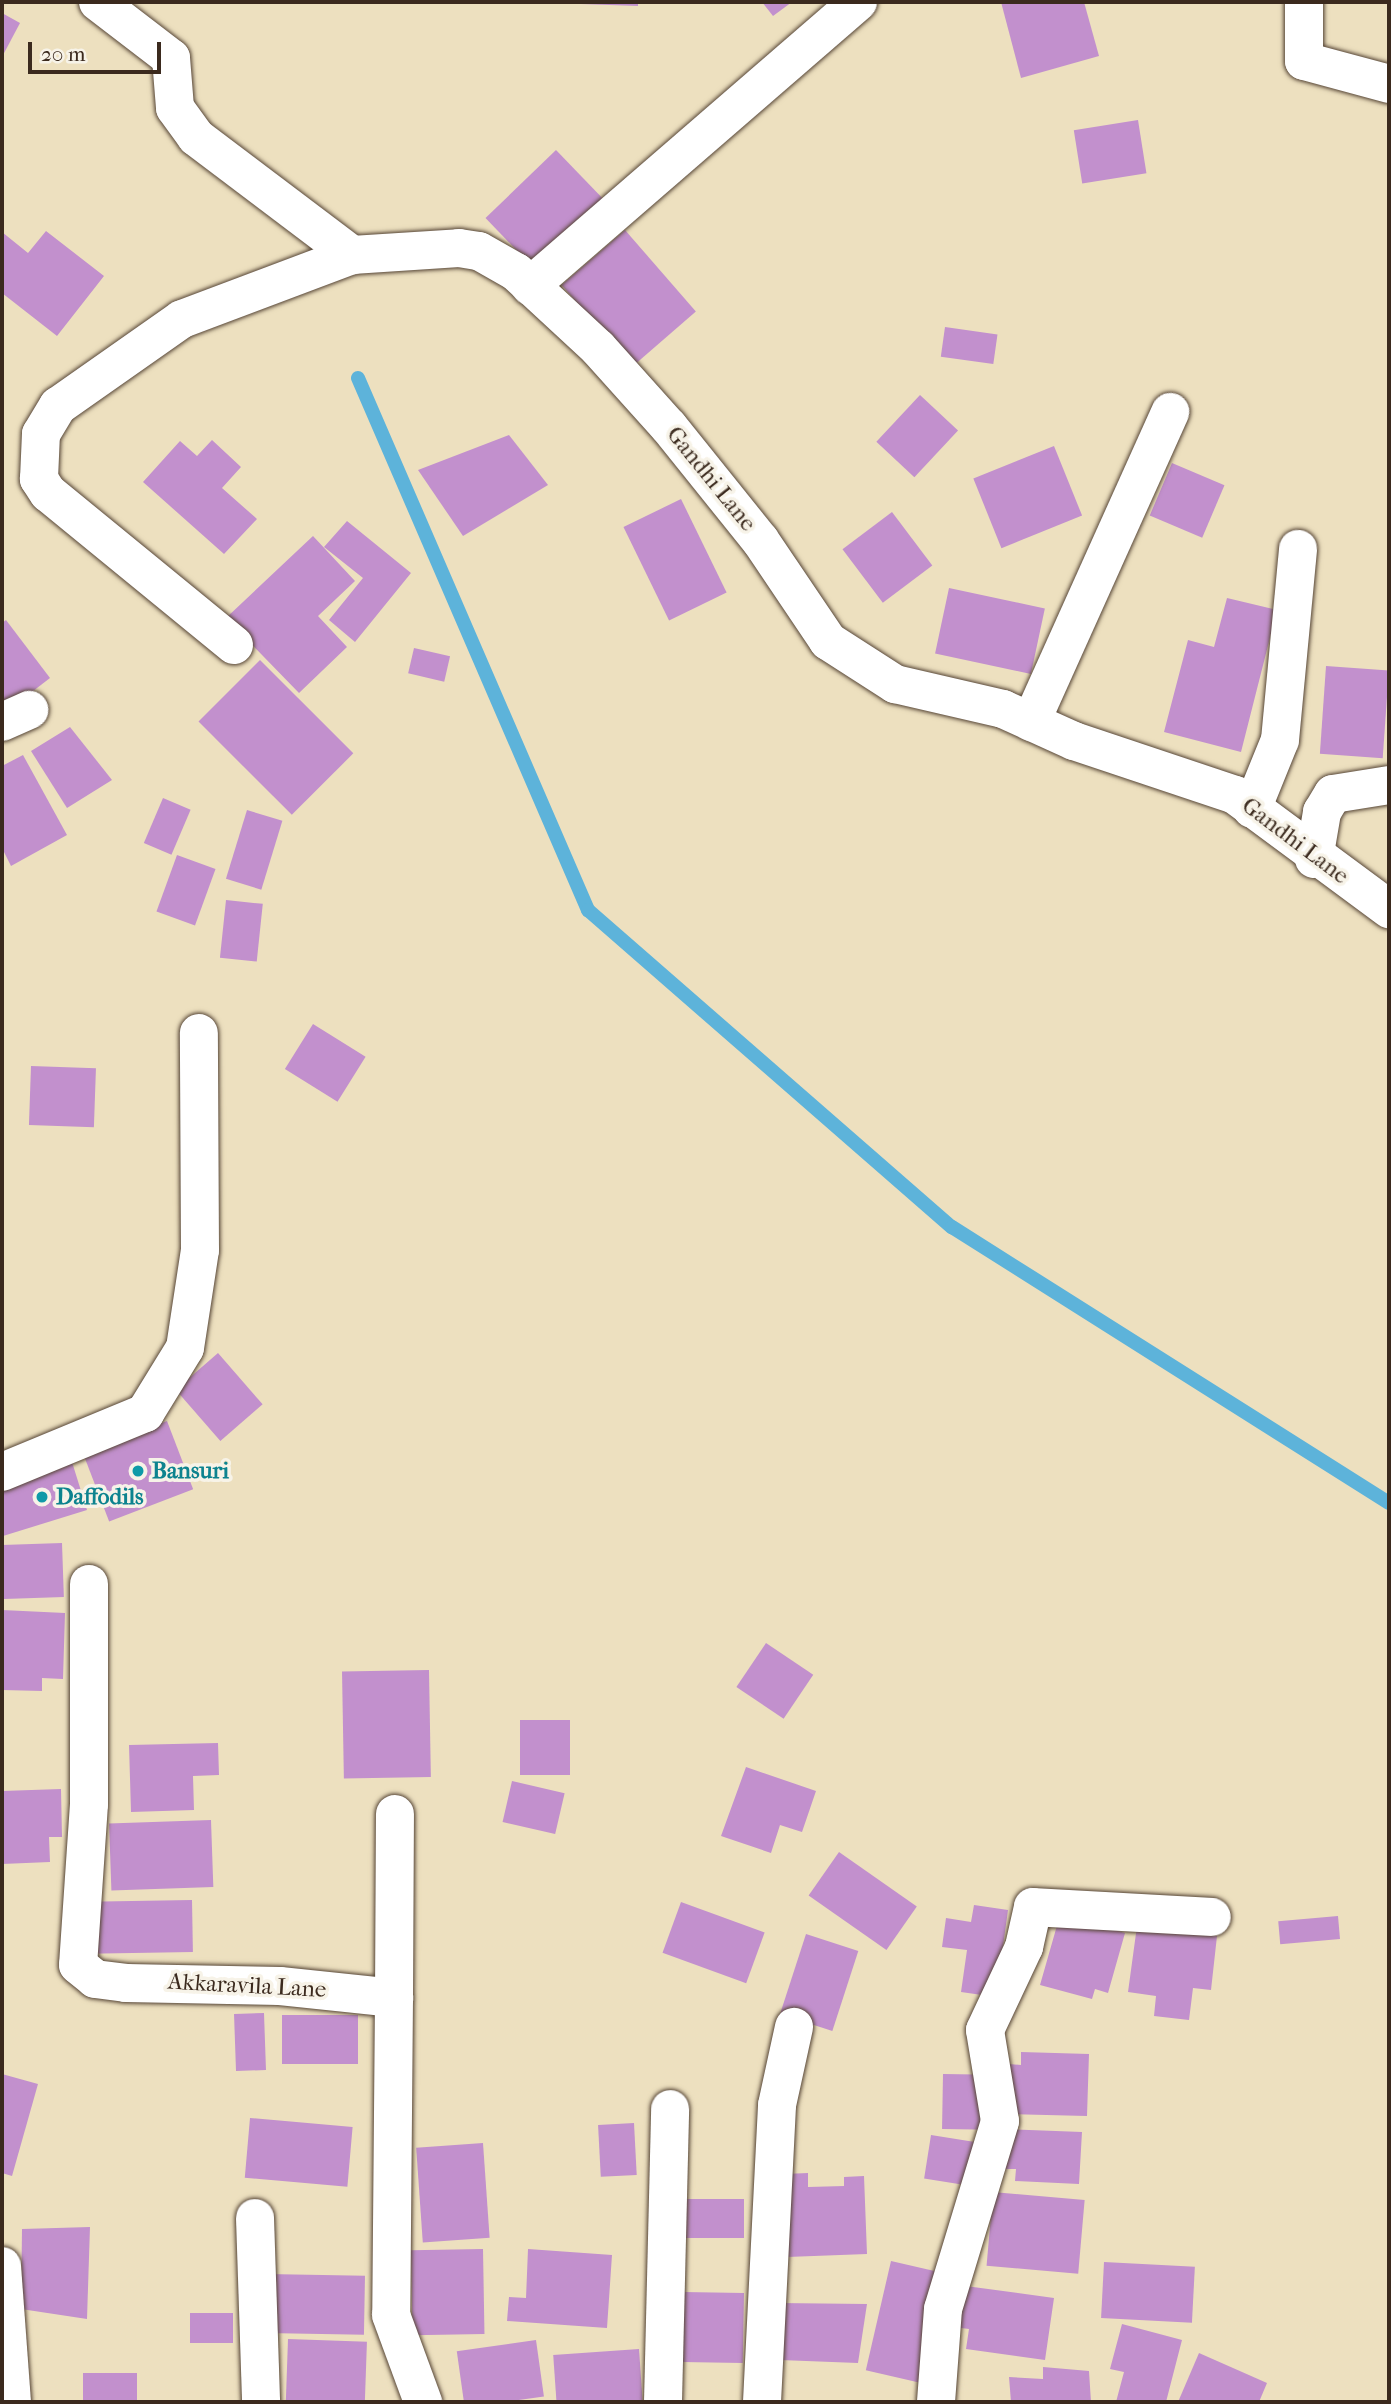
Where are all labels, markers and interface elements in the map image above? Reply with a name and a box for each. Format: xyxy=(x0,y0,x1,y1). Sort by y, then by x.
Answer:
scale bar xyxy=(32,28,164,72)
text: 20 m xyxy=(41,42,85,66)
street label: Gandhi Lane xyxy=(660,421,762,537)
street label: Gandhi Lane xyxy=(1236,792,1354,890)
place label: Bansuri xyxy=(152,1457,229,1485)
marker: Bansuri xyxy=(130,1463,146,1479)
place label: Daffodils xyxy=(56,1483,144,1511)
marker: Daffodils xyxy=(34,1489,50,1505)
street label: Akkaravila Lane xyxy=(167,1968,327,2004)

